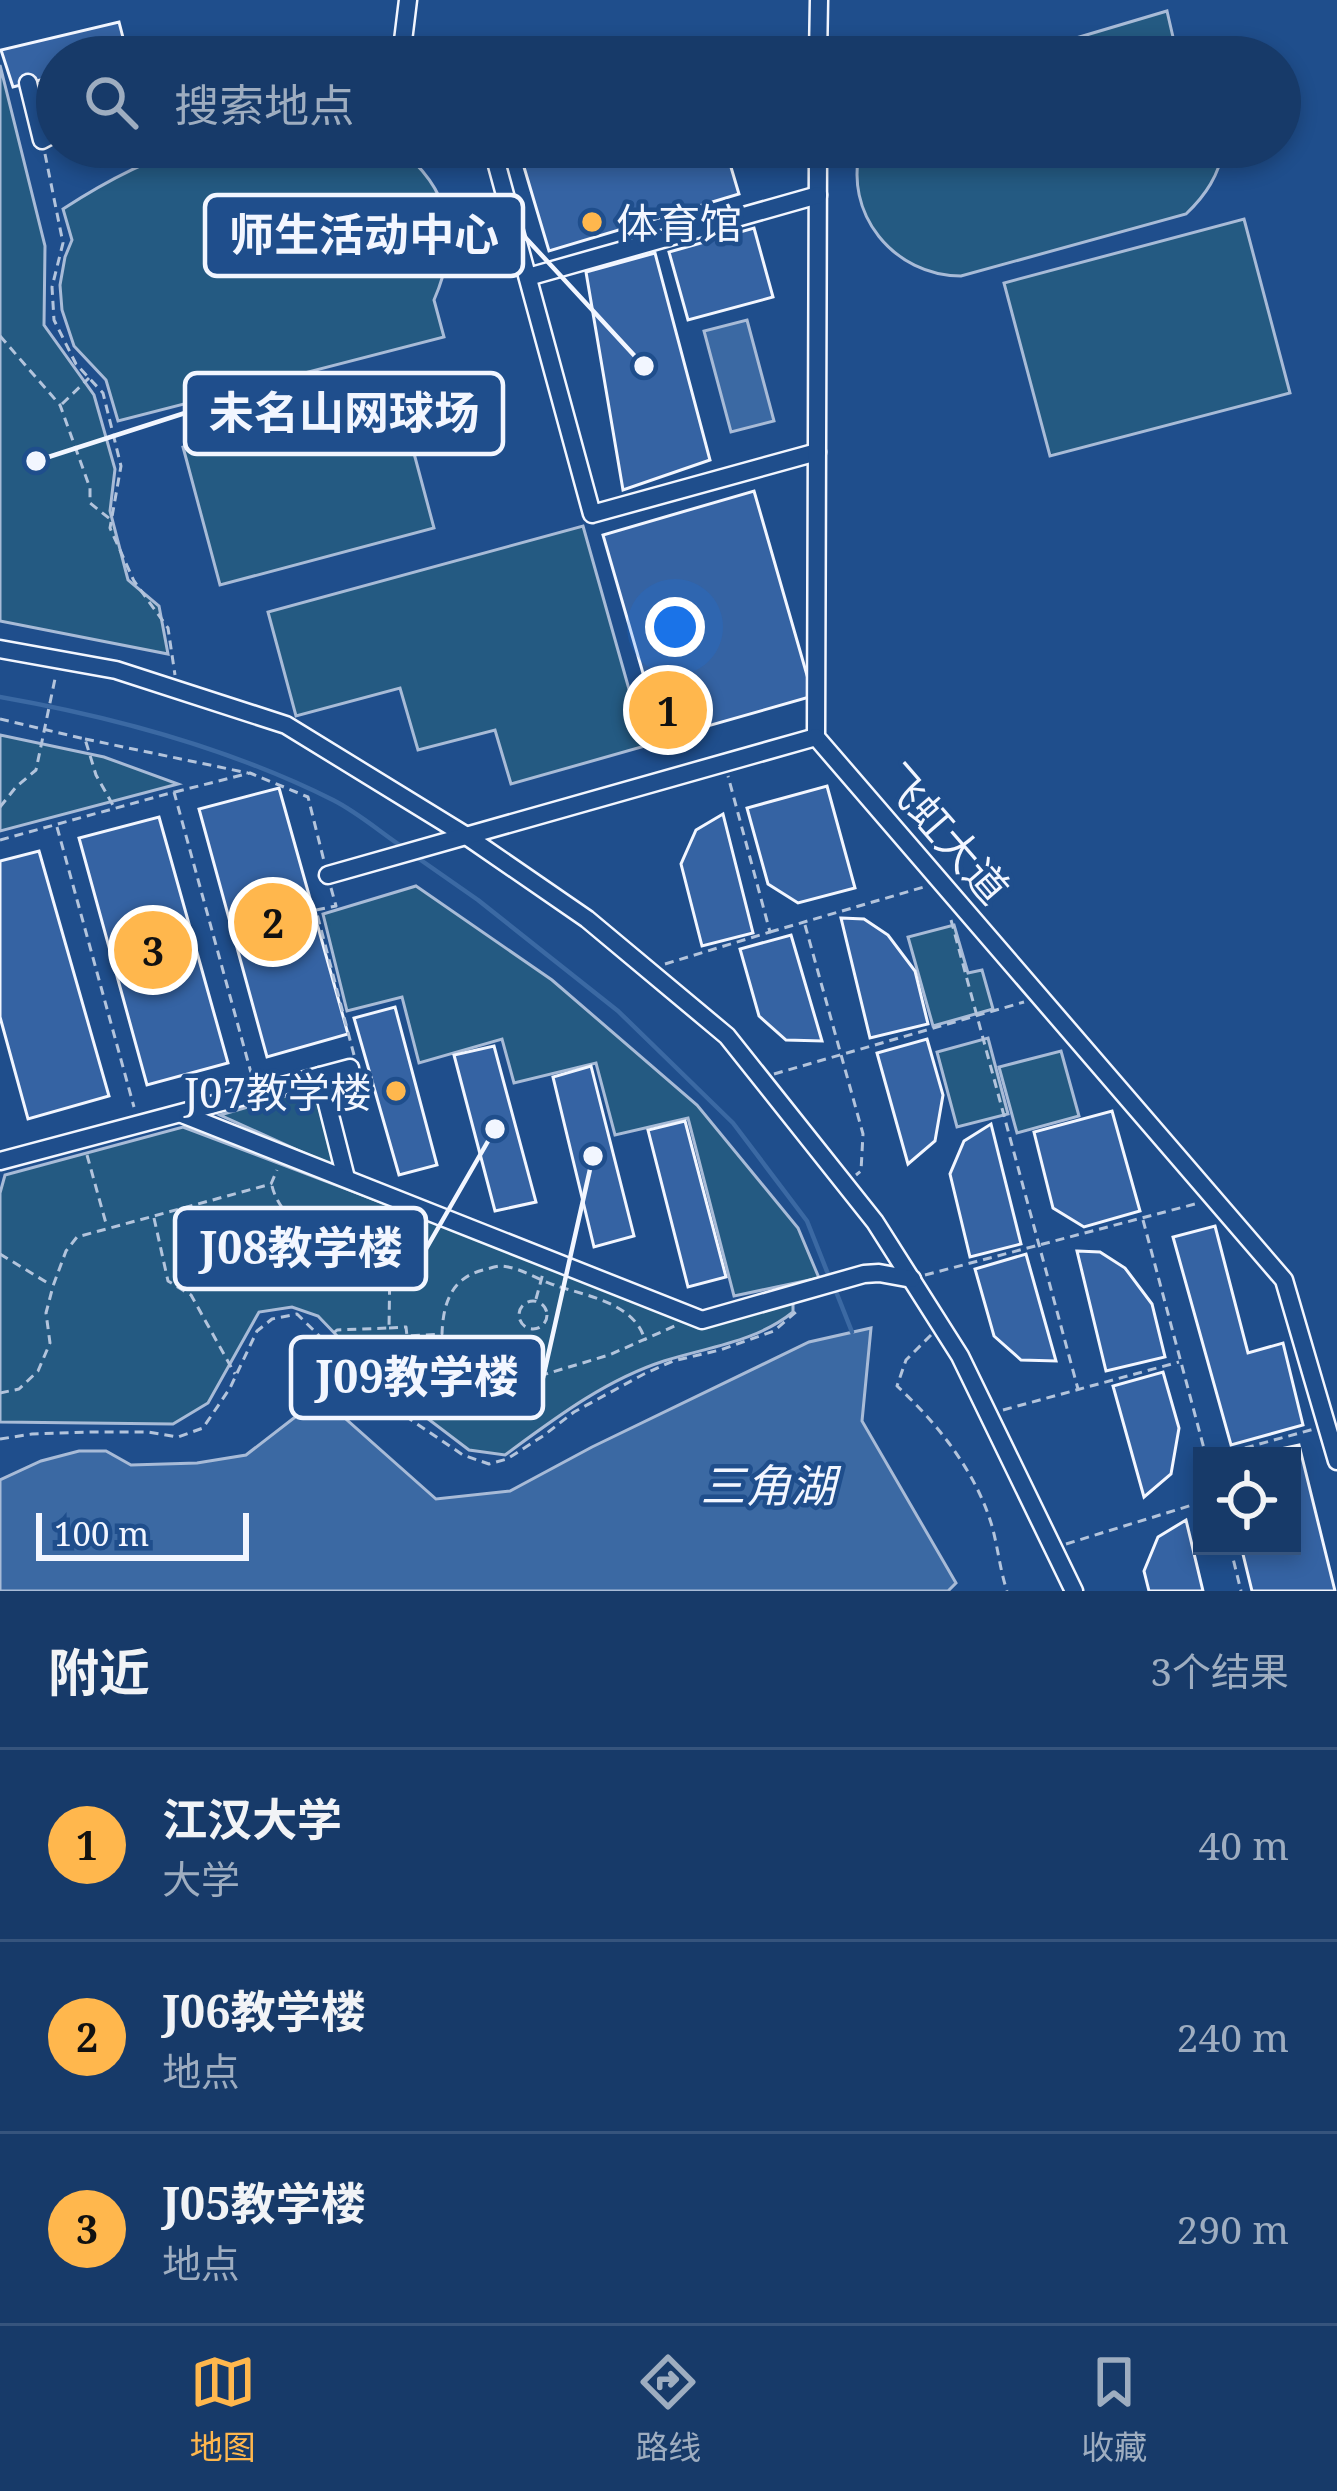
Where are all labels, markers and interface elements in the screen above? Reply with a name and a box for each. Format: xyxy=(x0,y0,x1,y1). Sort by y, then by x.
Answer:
search box xyxy=(36,36,1301,168)
icon: search xyxy=(78,69,144,135)
text: 搜索地点 xyxy=(174,74,354,135)
place label: 体育馆 xyxy=(616,194,742,251)
callout: 师生活动中心 xyxy=(205,195,523,276)
text: 师生活动中心 xyxy=(229,203,499,264)
marker: 体育馆 xyxy=(579,209,605,235)
callout: 未名山网球场 xyxy=(185,373,503,454)
text: 未名山网球场 xyxy=(209,381,479,442)
your location xyxy=(645,597,705,657)
pin: 1 xyxy=(629,665,707,755)
street label: 飞虹大道 xyxy=(869,751,1023,915)
pin: 2 xyxy=(234,877,312,967)
pin: 3 xyxy=(114,905,192,995)
place label: J07教学楼 xyxy=(183,1063,372,1120)
marker: J07教学楼 xyxy=(383,1078,409,1104)
callout: J08教学楼 xyxy=(175,1208,426,1289)
text: J08教学楼 xyxy=(198,1216,403,1277)
callout: J09教学楼 xyxy=(291,1337,543,1418)
text: J09教学楼 xyxy=(314,1345,519,1406)
map controls xyxy=(1193,1447,1301,1555)
button: locate xyxy=(1193,1447,1301,1555)
water label: 三角湖 xyxy=(700,1454,841,1515)
scale bar xyxy=(36,1507,249,1560)
text: 100 m xyxy=(54,1511,149,1556)
text: 附近 xyxy=(48,1636,150,1706)
text: 3个结果 xyxy=(1150,1644,1289,1697)
text: 江汉大学 xyxy=(162,1788,342,1849)
text: 1 xyxy=(76,1818,98,1871)
text: 40 m xyxy=(1198,1818,1289,1871)
text: 大学 xyxy=(162,1852,240,1905)
text: J06教学楼 xyxy=(162,1980,366,2041)
text: 2 xyxy=(76,2010,98,2063)
text: 240 m xyxy=(1177,2010,1289,2063)
text: 地点 xyxy=(162,2044,240,2097)
text: J05教学楼 xyxy=(162,2172,366,2233)
text: 3 xyxy=(76,2202,98,2255)
text: 290 m xyxy=(1177,2202,1289,2255)
text: 地点 xyxy=(162,2236,240,2289)
tab: 地图 xyxy=(190,2349,256,2469)
tab: 路线 xyxy=(635,2349,701,2469)
tab: 收藏 xyxy=(1081,2349,1147,2469)

